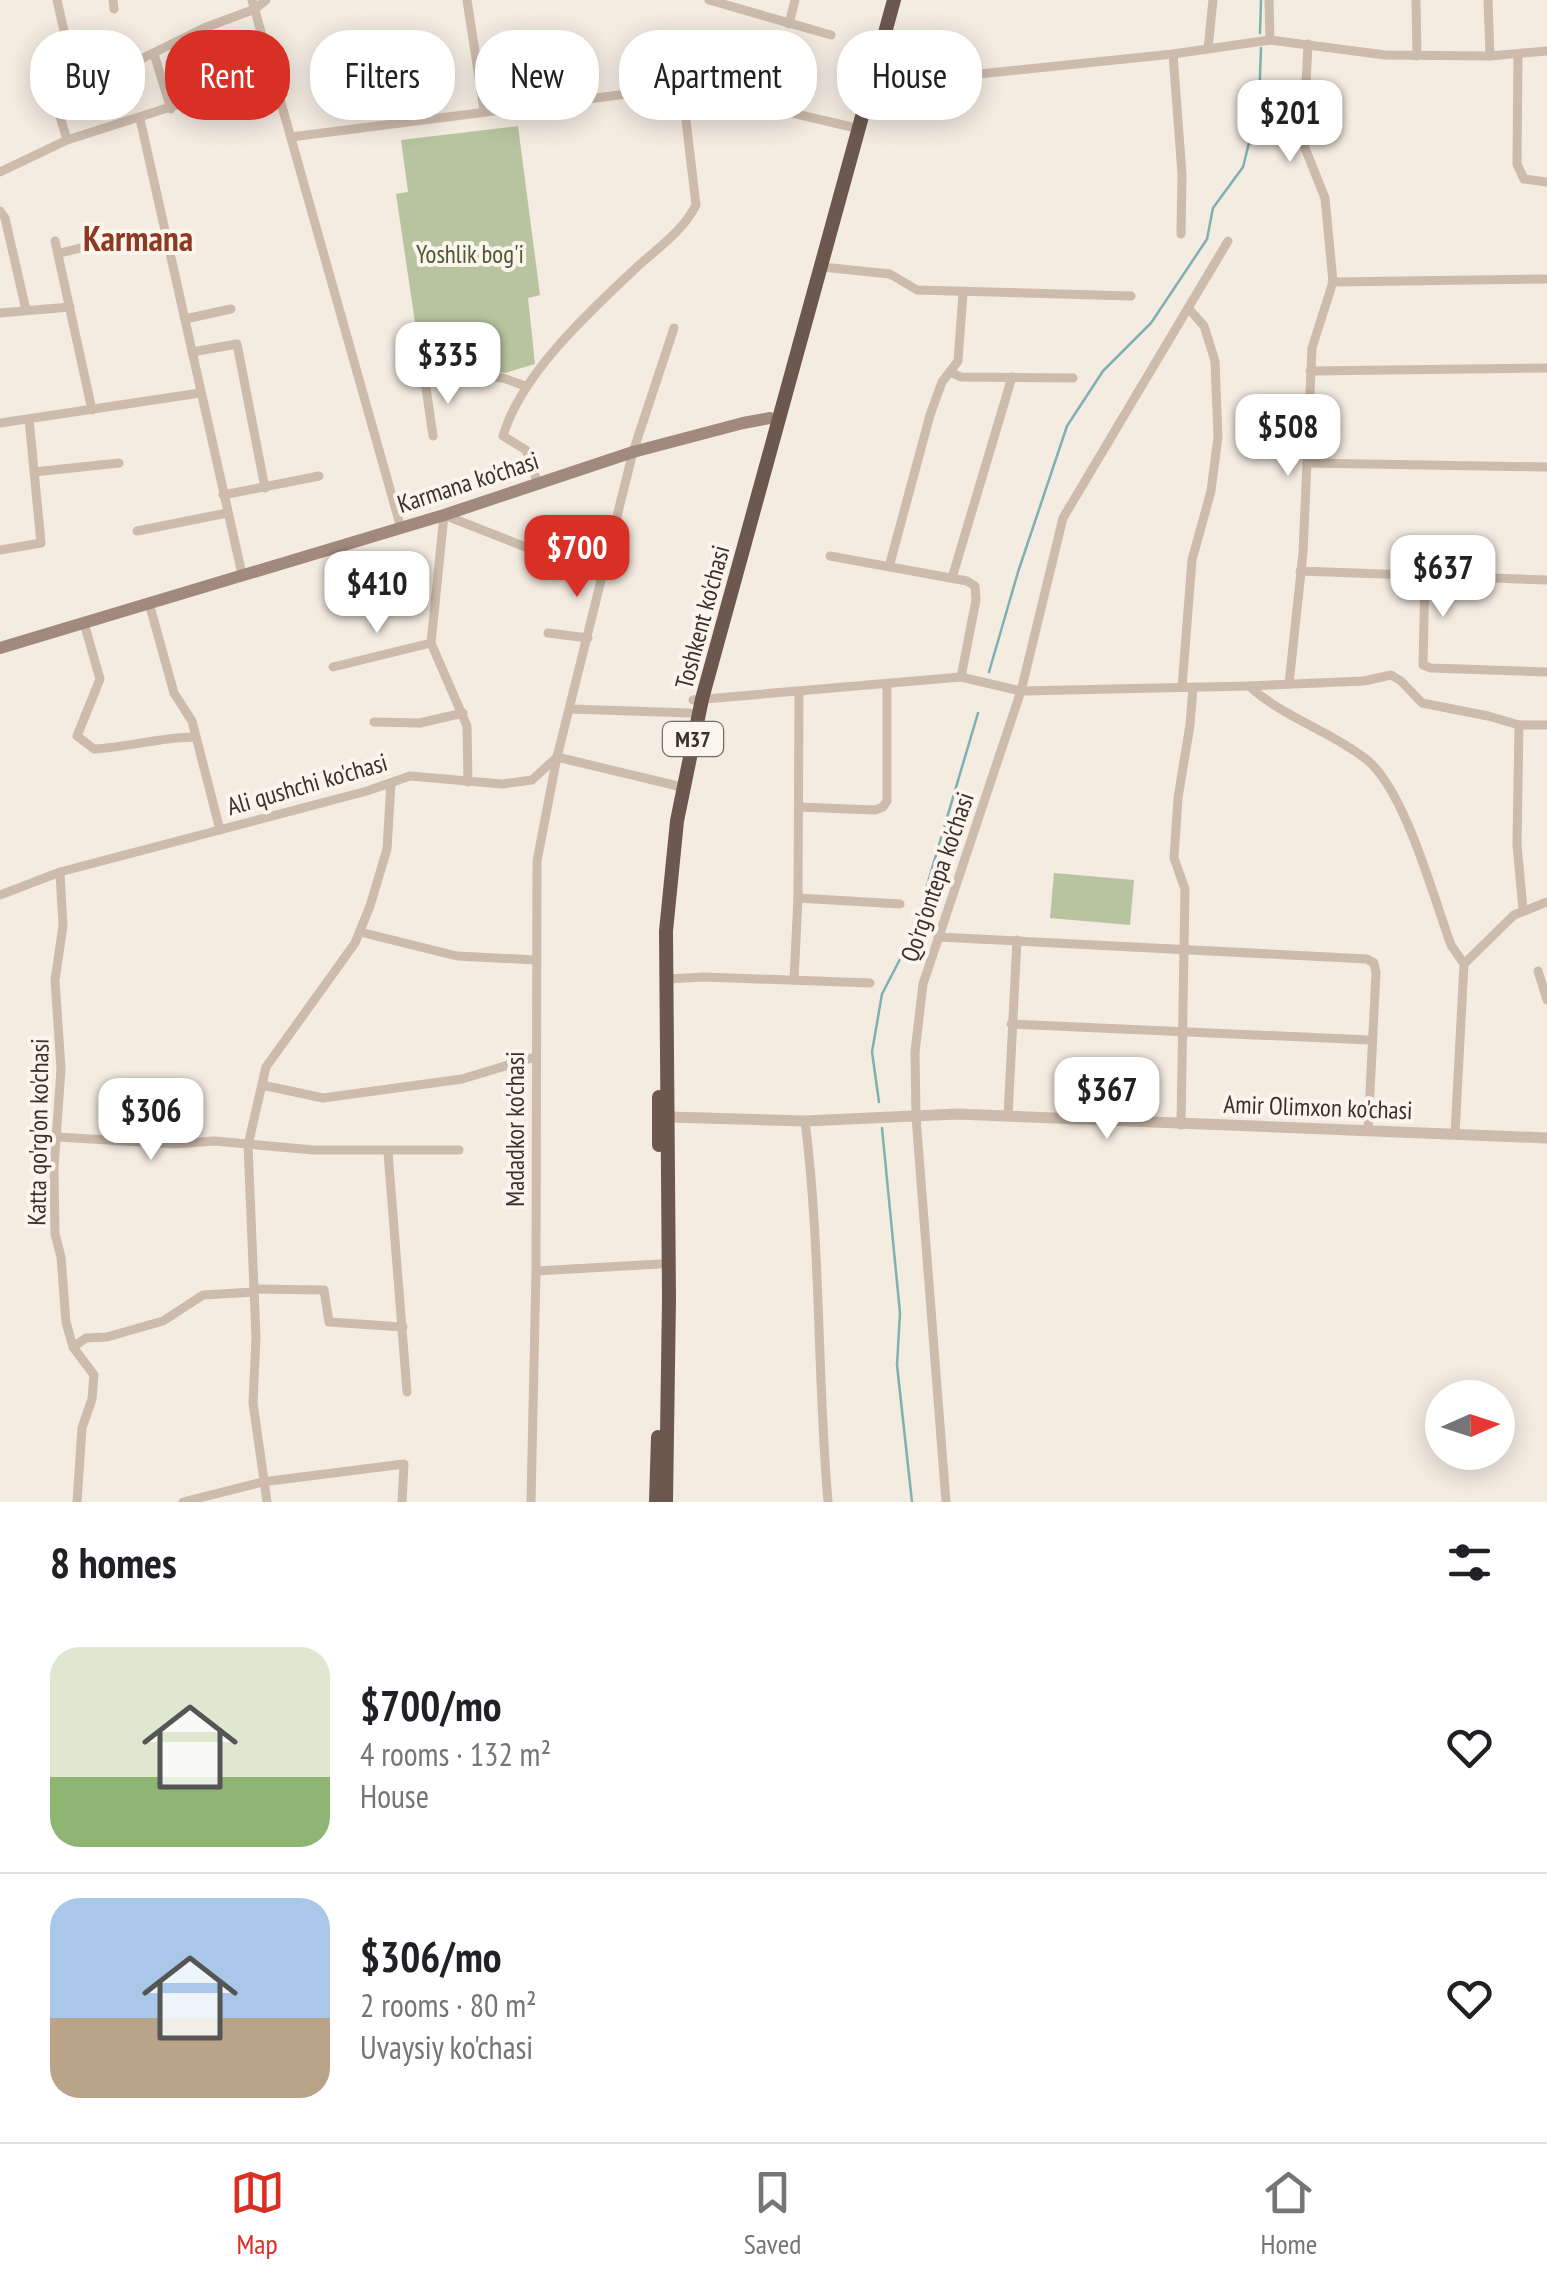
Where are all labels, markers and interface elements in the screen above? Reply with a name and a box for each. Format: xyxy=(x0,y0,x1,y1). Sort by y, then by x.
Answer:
chip: Buy xyxy=(30,30,145,120)
chip: Rent xyxy=(165,30,290,120)
chip: Filters xyxy=(310,30,455,120)
chip: New xyxy=(475,30,599,120)
chip: Apartment xyxy=(619,30,817,120)
chip: House xyxy=(837,30,982,120)
pin: $201 xyxy=(1231,80,1349,165)
text: $201 xyxy=(1259,91,1321,133)
district label: Karmana xyxy=(83,215,193,261)
park label: Yoshlik bog'i xyxy=(416,238,524,270)
pin: $335 xyxy=(389,322,507,407)
text: $335 xyxy=(417,333,479,375)
pin: $508 xyxy=(1229,394,1347,479)
text: $508 xyxy=(1257,405,1319,447)
street label: Karmana ko'chasi xyxy=(393,444,543,520)
pin: $700 xyxy=(518,515,636,600)
text: $700 xyxy=(546,526,608,568)
pin: $637 xyxy=(1384,535,1502,620)
street label: Toshkent ko'chasi xyxy=(668,542,736,692)
text: $637 xyxy=(1412,546,1474,588)
pin: $410 xyxy=(318,551,436,636)
text: $410 xyxy=(346,562,408,604)
road number: M37 xyxy=(663,722,723,756)
street label: Ali qushchi ko'chasi xyxy=(223,746,391,822)
street label: Qo'rg'ontepa ko'chasi xyxy=(893,788,981,966)
street label: Katta qo'rg'on ko'chasi xyxy=(20,1038,56,1226)
street label: Madadkor ko'chasi xyxy=(499,1051,531,1207)
pin: $367 xyxy=(1048,1057,1166,1142)
text: $367 xyxy=(1076,1068,1138,1110)
pin: $306 xyxy=(92,1078,210,1163)
street label: Amir Olimxon ko'chasi xyxy=(1223,1088,1413,1126)
text: $306 xyxy=(120,1089,182,1131)
north arrow xyxy=(1425,1380,1515,1470)
map controls xyxy=(1425,1380,1515,1470)
text: 8 homes xyxy=(50,1535,177,1590)
icon: filters xyxy=(1442,1535,1497,1590)
text: $700/mo xyxy=(360,1678,502,1733)
icon: home xyxy=(130,1687,250,1807)
icon: heart xyxy=(1442,1720,1497,1775)
text: 4 rooms · 132 m² xyxy=(360,1733,551,1775)
text: House xyxy=(360,1775,429,1817)
text: $306/mo xyxy=(360,1929,502,1984)
icon: home xyxy=(130,1938,250,2058)
icon: heart xyxy=(1442,1971,1497,2026)
text: 2 rooms · 80 m² xyxy=(360,1984,537,2026)
text: Uvaysiy ko'chasi xyxy=(360,2026,533,2068)
tab: Map xyxy=(230,2165,285,2262)
tab: Saved xyxy=(744,2165,801,2262)
tab: Home xyxy=(1261,2165,1317,2262)

